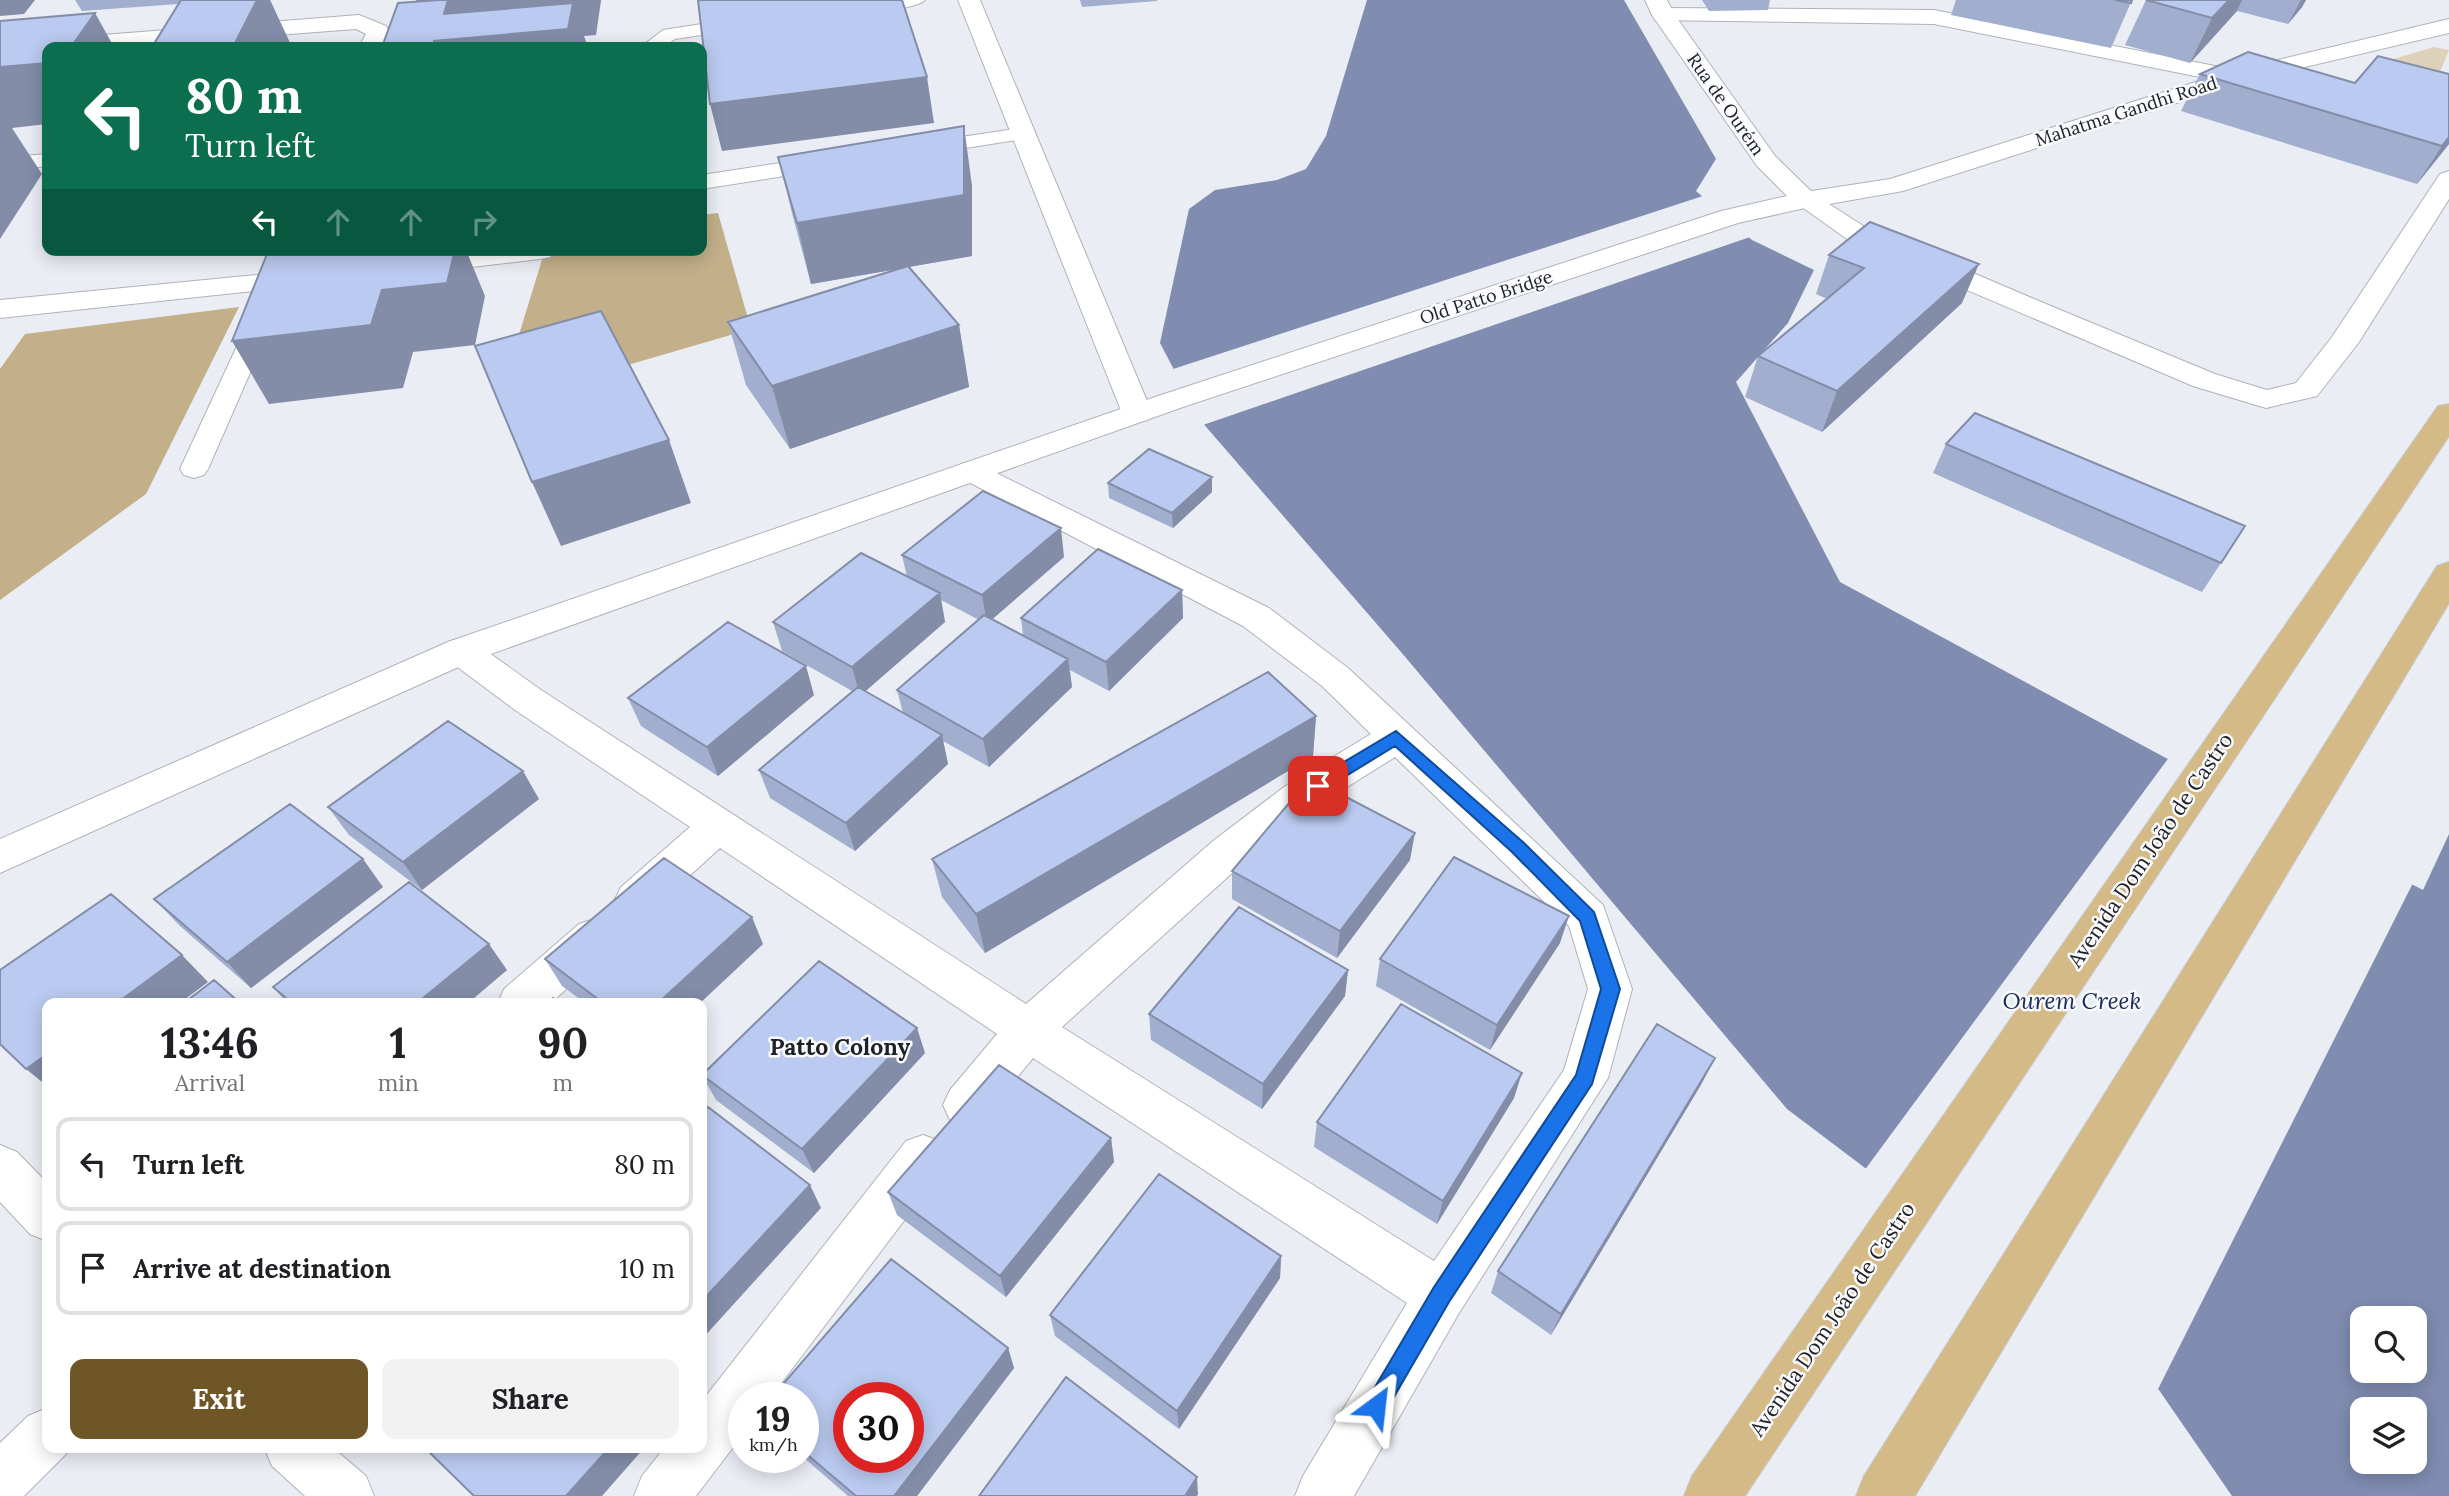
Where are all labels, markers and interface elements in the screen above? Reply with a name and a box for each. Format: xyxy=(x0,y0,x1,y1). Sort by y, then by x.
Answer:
street label: Rua de Ourém xyxy=(1682,48,1770,160)
text: 80 m xyxy=(185,64,302,126)
icon: left xyxy=(70,70,161,161)
street label: Mahatma Gandhi Road xyxy=(2032,71,2220,151)
text: Turn left xyxy=(185,125,315,166)
icon: left xyxy=(246,203,284,241)
icon: ahead xyxy=(319,203,357,241)
icon: ahead xyxy=(392,203,430,241)
icon: right xyxy=(465,203,503,241)
street label: Old Patto Bridge xyxy=(1417,265,1556,329)
street label: Avenida Dom João de Castro xyxy=(2061,728,2239,973)
pin xyxy=(1288,756,1348,816)
icon: arrive xyxy=(1299,767,1337,805)
water label: Ourem Creek xyxy=(2002,986,2142,1015)
text: 13:46 xyxy=(161,1016,259,1070)
text: 1 xyxy=(390,1016,407,1070)
text: 90 xyxy=(537,1016,588,1070)
district label: Patto Colony xyxy=(770,1032,911,1061)
text: Arrival xyxy=(175,1068,245,1097)
text: min xyxy=(378,1068,419,1097)
text: m xyxy=(553,1068,573,1097)
icon: left xyxy=(74,1145,112,1183)
text: Turn left xyxy=(133,1148,244,1181)
text: 80 m xyxy=(614,1148,675,1181)
street label: Avenida Dom João de Castro xyxy=(1743,1197,1921,1442)
icon: arrive xyxy=(74,1249,112,1287)
text: Arrive at destination xyxy=(133,1252,391,1285)
text: 10 m xyxy=(619,1252,675,1285)
map controls xyxy=(2350,1306,2427,1474)
button: search xyxy=(2350,1306,2427,1383)
button: Exit xyxy=(70,1359,368,1439)
button: Share xyxy=(382,1359,679,1439)
position arrow xyxy=(1339,1369,1413,1443)
speed limit sign: 30 xyxy=(833,1382,924,1473)
text: 19 xyxy=(756,1396,791,1441)
button: layers xyxy=(2350,1397,2427,1474)
text: km/h xyxy=(749,1433,798,1456)

